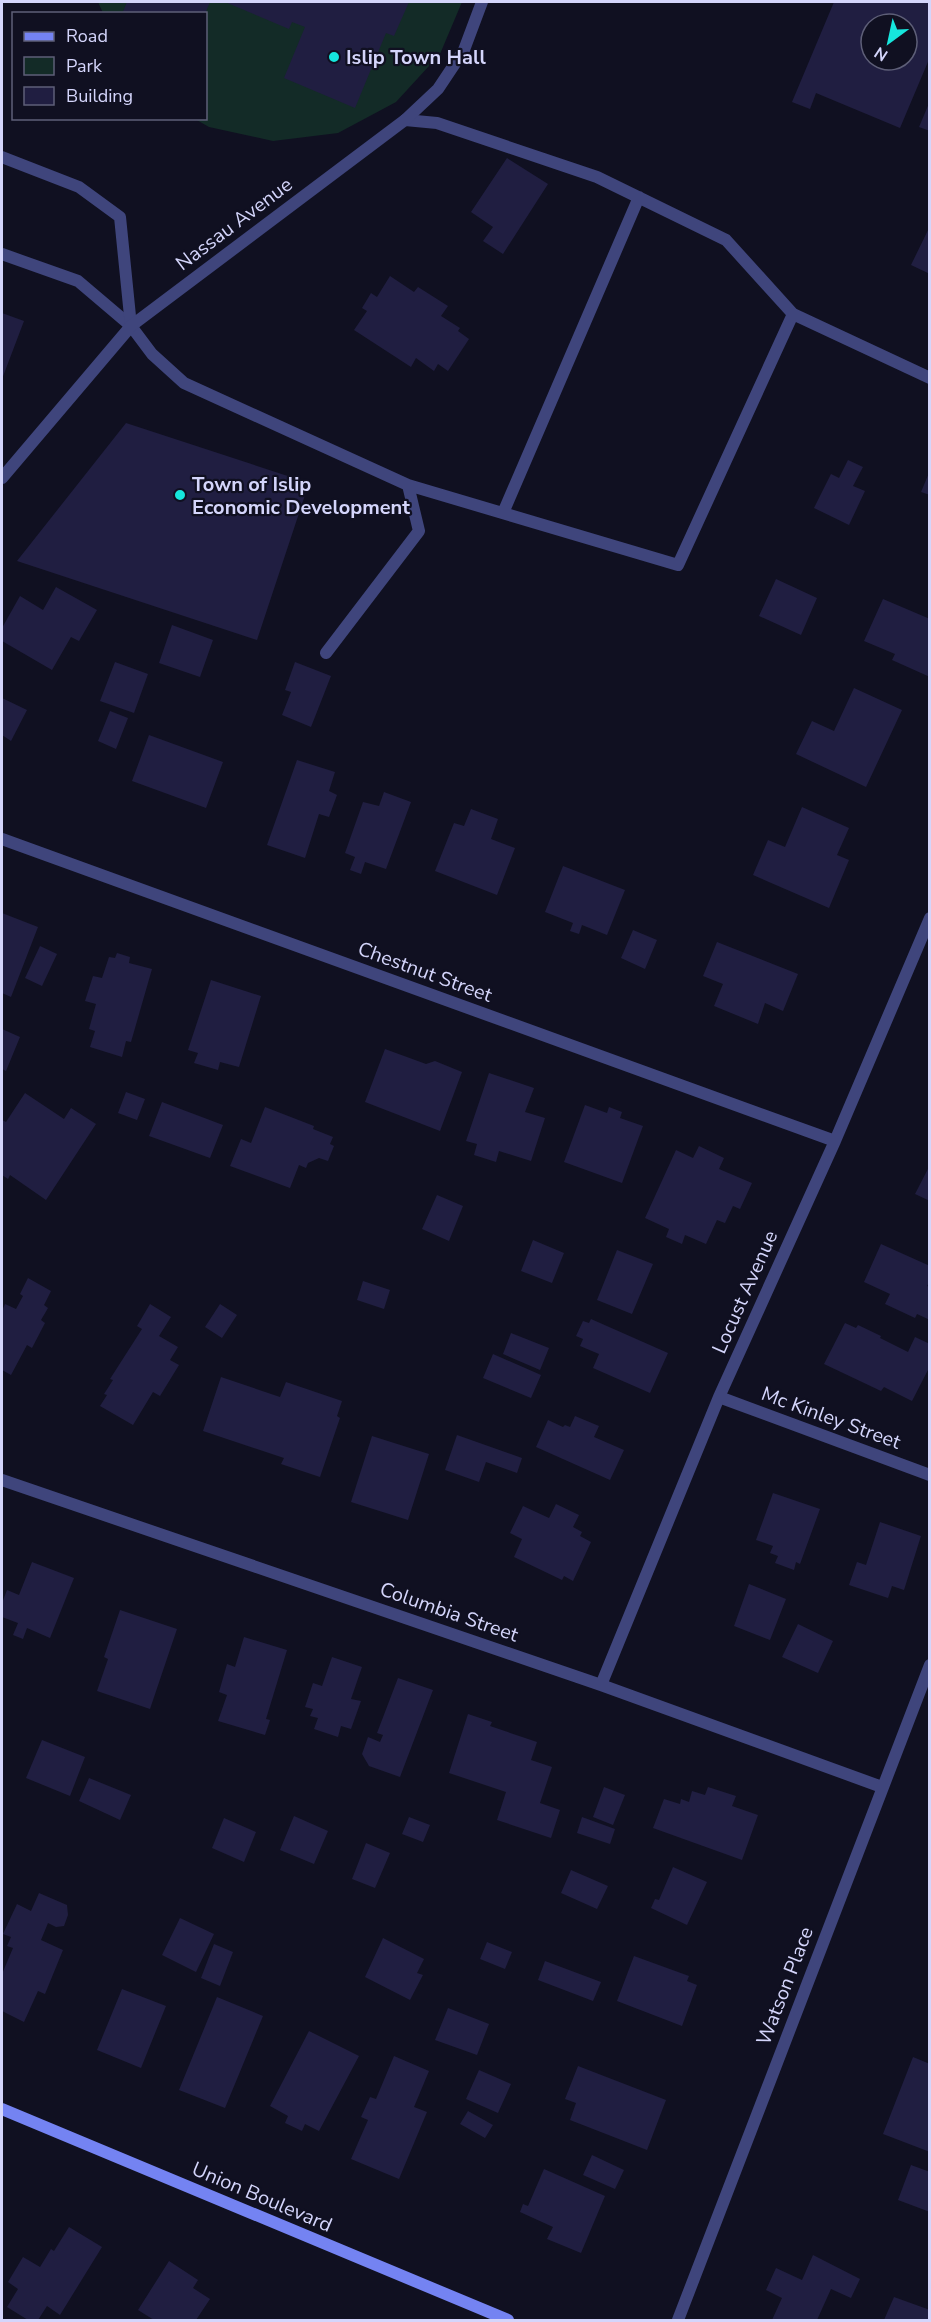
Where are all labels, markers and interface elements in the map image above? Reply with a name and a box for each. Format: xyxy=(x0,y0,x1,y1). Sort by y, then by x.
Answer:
legend xyxy=(12,12,207,120)
north arrow xyxy=(859,12,919,72)
text: Road xyxy=(66,24,108,48)
text: N xyxy=(870,41,892,66)
place label: Islip Town Hall xyxy=(346,44,486,71)
marker: Islip Town Hall xyxy=(327,50,341,64)
text: Park xyxy=(66,54,103,78)
text: Building xyxy=(66,84,133,108)
street label: Nassau Avenue xyxy=(170,171,298,277)
place label: Town of Islip Economic Development xyxy=(192,471,410,521)
marker: Town of Islip Economic Development xyxy=(173,488,187,502)
street label: Chestnut Street xyxy=(354,935,497,1009)
street label: Locust Avenue xyxy=(706,1226,784,1358)
street label: Mc Kinley Street xyxy=(758,1380,905,1456)
street label: Columbia Street xyxy=(376,1576,523,1649)
street label: Watson Place xyxy=(750,1923,820,2049)
street label: Union Boulevard xyxy=(188,2155,336,2239)

